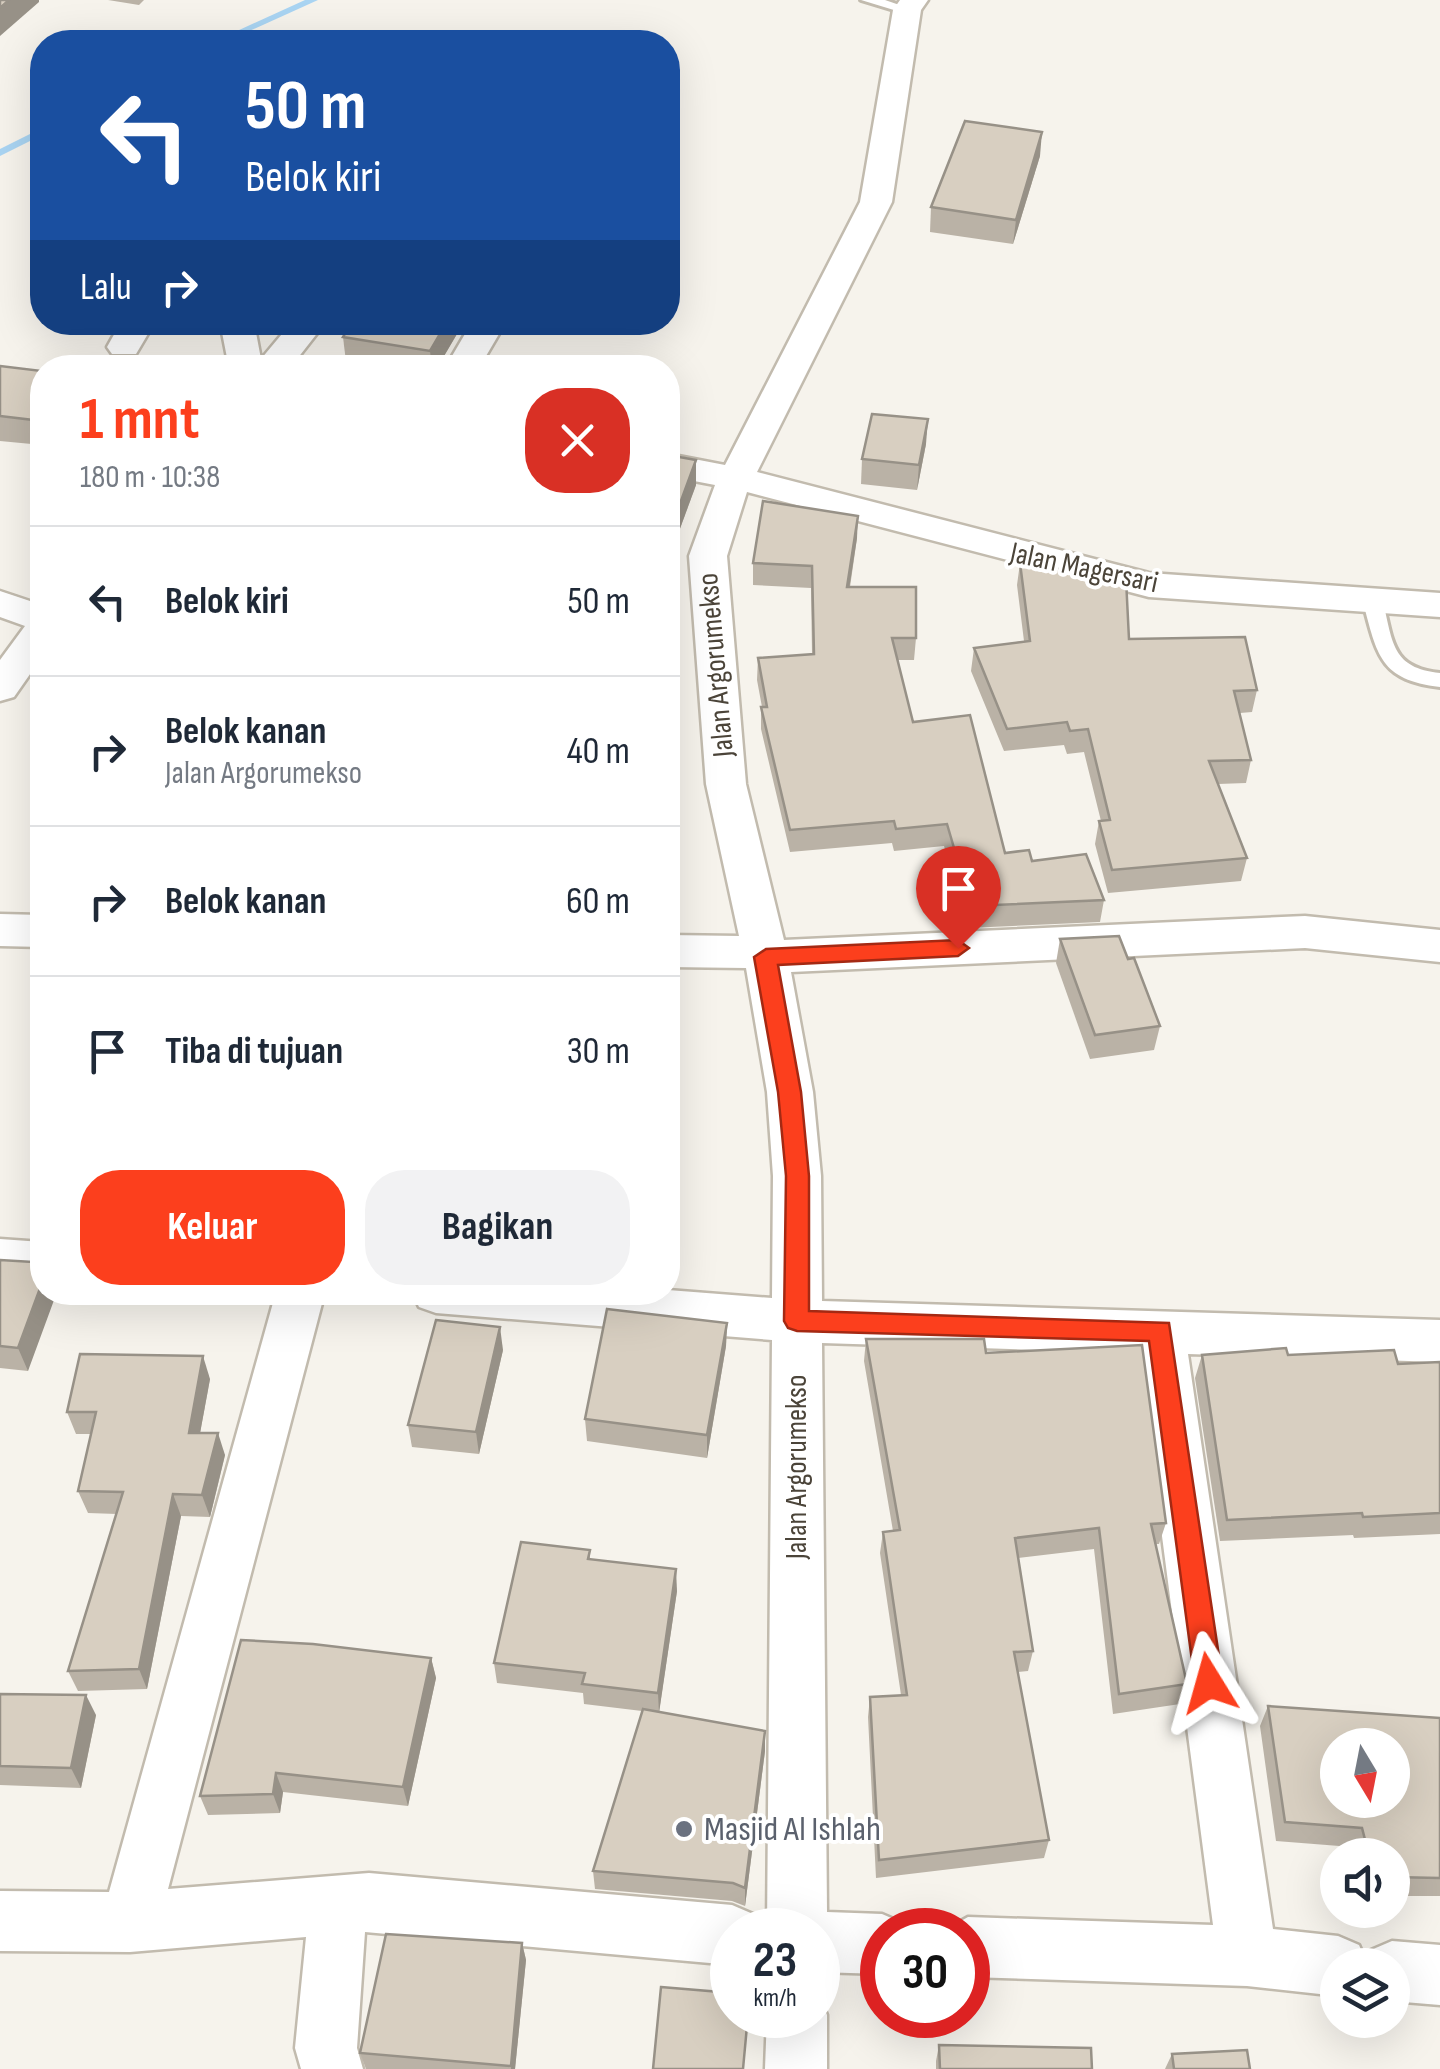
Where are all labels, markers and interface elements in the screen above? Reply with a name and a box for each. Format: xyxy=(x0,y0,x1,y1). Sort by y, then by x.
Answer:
text: 50 m xyxy=(245,65,366,149)
icon: left xyxy=(80,70,210,200)
text: Belok kiri xyxy=(245,150,381,205)
icon: right xyxy=(152,260,207,315)
text: Lalu xyxy=(80,265,132,310)
text: 1 mnt xyxy=(80,384,199,456)
button: close xyxy=(525,388,630,493)
text: 180 m · 10:38 xyxy=(80,458,220,497)
street label: Jalan Magersari xyxy=(1006,535,1161,601)
street label: Jalan Argorumekso xyxy=(690,571,742,760)
icon: left xyxy=(80,574,135,629)
text: Belok kiri xyxy=(165,579,289,624)
text: 50 m xyxy=(567,579,630,624)
text: Belok kanan xyxy=(165,709,326,754)
icon: right xyxy=(80,724,135,779)
text: 40 m xyxy=(567,729,630,774)
text: Jalan Argorumekso xyxy=(165,754,362,793)
pin xyxy=(916,846,1001,949)
icon: arrive xyxy=(931,861,986,916)
icon: right xyxy=(80,874,135,929)
text: Belok kanan xyxy=(165,879,326,924)
text: 60 m xyxy=(566,879,630,924)
icon: arrive xyxy=(80,1024,135,1079)
text: Tiba di tujuan xyxy=(165,1029,343,1074)
text: 30 m xyxy=(567,1029,630,1074)
button: Keluar xyxy=(80,1170,345,1285)
button: Bagikan xyxy=(365,1170,630,1285)
street label: Jalan Argorumekso xyxy=(779,1375,815,1560)
position arrow xyxy=(1157,1631,1261,1735)
north arrow xyxy=(1320,1728,1410,1818)
map controls xyxy=(1320,1728,1410,2038)
place label: Masjid Al Ishlah xyxy=(704,1808,881,1851)
marker: Masjid Al Ishlah xyxy=(673,1818,695,1840)
button: sound xyxy=(1320,1838,1410,1928)
speed limit sign: 30 xyxy=(860,1908,990,2038)
text: 23 xyxy=(753,1931,797,1991)
button: layers xyxy=(1320,1948,1410,2038)
text: km/h xyxy=(753,1983,797,2014)

